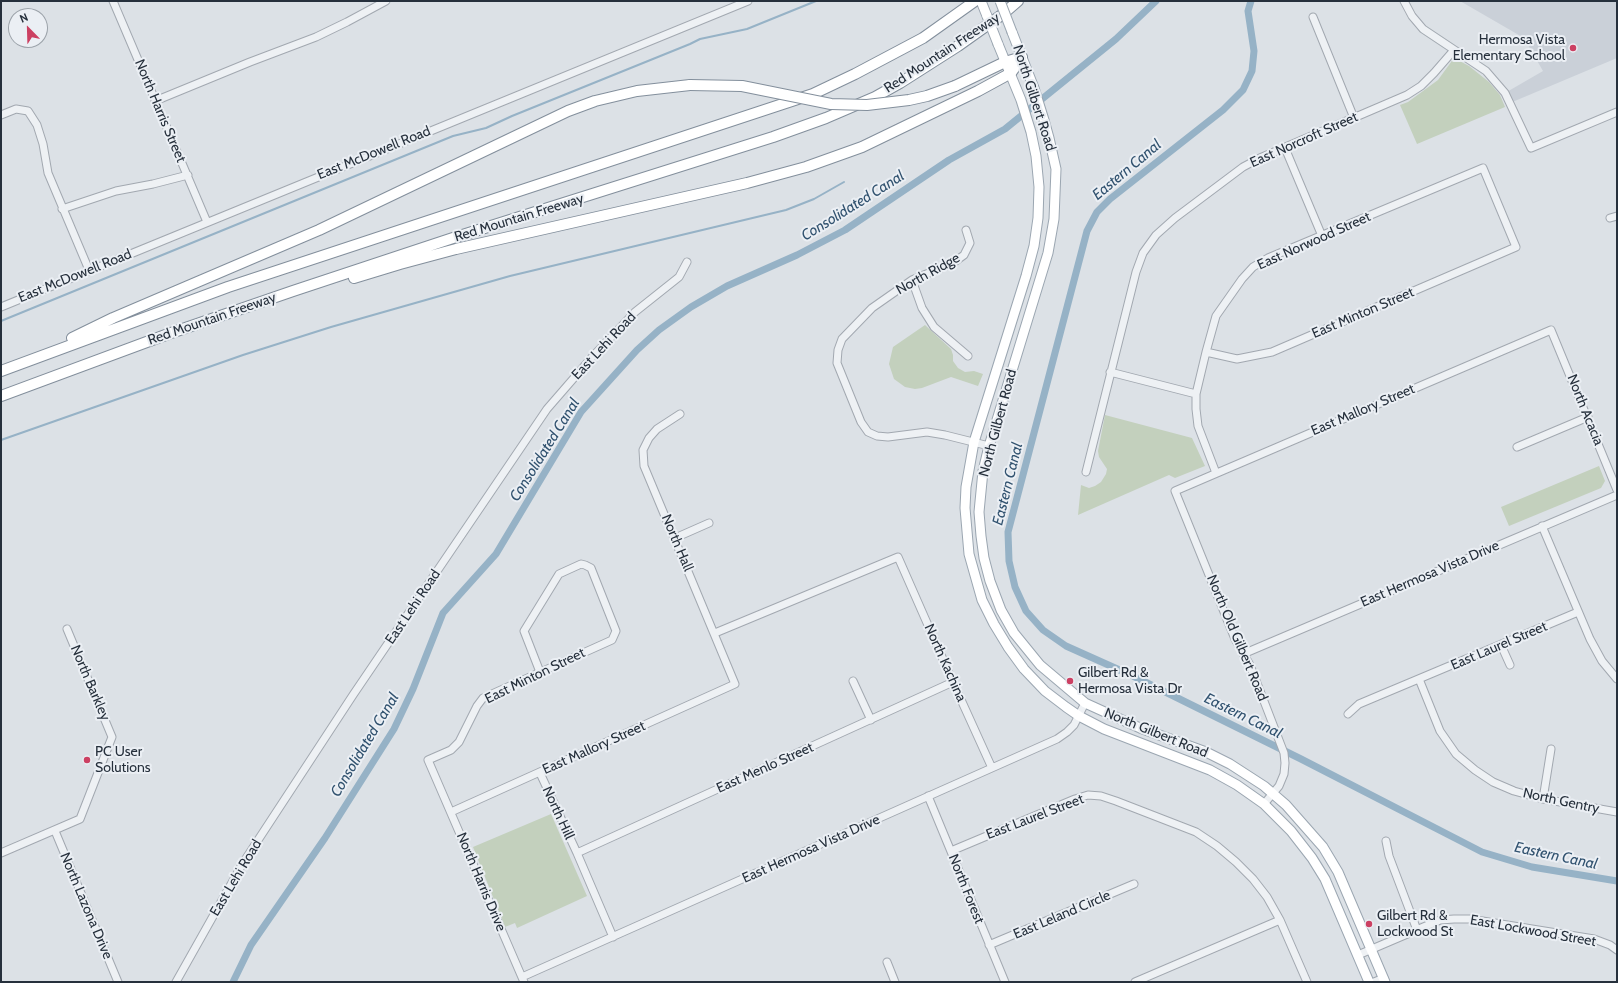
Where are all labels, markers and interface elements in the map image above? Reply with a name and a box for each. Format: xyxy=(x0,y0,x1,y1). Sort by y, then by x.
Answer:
north arrow xyxy=(8,8,48,48)
street label: Red Mountain Freeway xyxy=(881,9,1003,97)
text: N xyxy=(17,10,30,26)
place label: Hermosa Vista Elementary School xyxy=(1453,32,1565,64)
street label: North Gilbert Road xyxy=(1009,43,1059,153)
marker: Hermosa Vista Elementary School xyxy=(1568,43,1578,53)
street label: North Harris Street xyxy=(131,57,189,165)
street label: East Norcroft Street xyxy=(1247,109,1361,171)
street label: East McDowell Road xyxy=(315,123,433,183)
water label: Eastern Canal xyxy=(1089,136,1165,204)
water label: Consolidated Canal xyxy=(798,167,908,245)
street label: Red Mountain Freeway xyxy=(452,190,586,246)
street label: East Norwood Street xyxy=(1255,208,1373,274)
street label: East McDowell Road xyxy=(16,246,134,306)
street label: North Ridge xyxy=(893,250,963,298)
street label: East Minton Street xyxy=(1309,284,1417,342)
street label: Red Mountain Freeway xyxy=(146,289,278,349)
street label: East Lehi Road xyxy=(568,309,640,383)
street label: North Gilbert Road xyxy=(976,367,1020,479)
street label: North Acacia xyxy=(1563,372,1607,448)
street label: East Mallory Street xyxy=(1309,381,1417,439)
water label: Consolidated Canal xyxy=(506,395,584,505)
water label: Eastern Canal xyxy=(989,441,1027,527)
street label: North Hall xyxy=(657,512,697,574)
street label: East Hermosa Vista Drive xyxy=(1358,537,1502,611)
street label: East Lehi Road xyxy=(382,567,444,647)
street label: North Old Gilbert Road xyxy=(1203,572,1271,704)
street label: East Laurel Street xyxy=(1448,618,1550,674)
street label: North Kachina xyxy=(920,622,970,704)
street label: North Barkley xyxy=(67,643,113,723)
street label: East Minton Street xyxy=(482,644,588,708)
place label: Gilbert Rd & Hermosa Vista Dr xyxy=(1078,665,1182,698)
marker: Gilbert Rd & Hermosa Vista Dr xyxy=(1065,676,1075,686)
water label: Eastern Canal xyxy=(1201,689,1285,743)
water label: Consolidated Canal xyxy=(327,690,403,800)
street label: North Gilbert Road xyxy=(1102,705,1210,761)
street label: East Mallory Street xyxy=(540,718,648,778)
street label: East Menlo Street xyxy=(714,739,816,797)
place label: PC User Solutions xyxy=(95,744,151,776)
marker: PC User Solutions xyxy=(82,755,92,765)
street label: North Hill xyxy=(538,784,578,842)
street label: North Gentry xyxy=(1521,785,1601,817)
street label: East Laurel Street xyxy=(984,791,1086,843)
street label: East Hermosa Vista Drive xyxy=(740,811,882,887)
street label: North Harris Drive xyxy=(453,830,509,934)
street label: East Lehi Road xyxy=(207,837,265,919)
water label: Eastern Canal xyxy=(1513,838,1599,874)
street label: North Lazona Drive xyxy=(56,850,116,962)
street label: North Forest xyxy=(944,852,988,926)
street label: East Leland Circle xyxy=(1011,887,1113,943)
place label: Gilbert Rd & Lockwood St xyxy=(1377,908,1453,940)
street label: East Lockwood Street xyxy=(1469,912,1597,950)
marker: Gilbert Rd & Lockwood St xyxy=(1364,919,1374,929)

